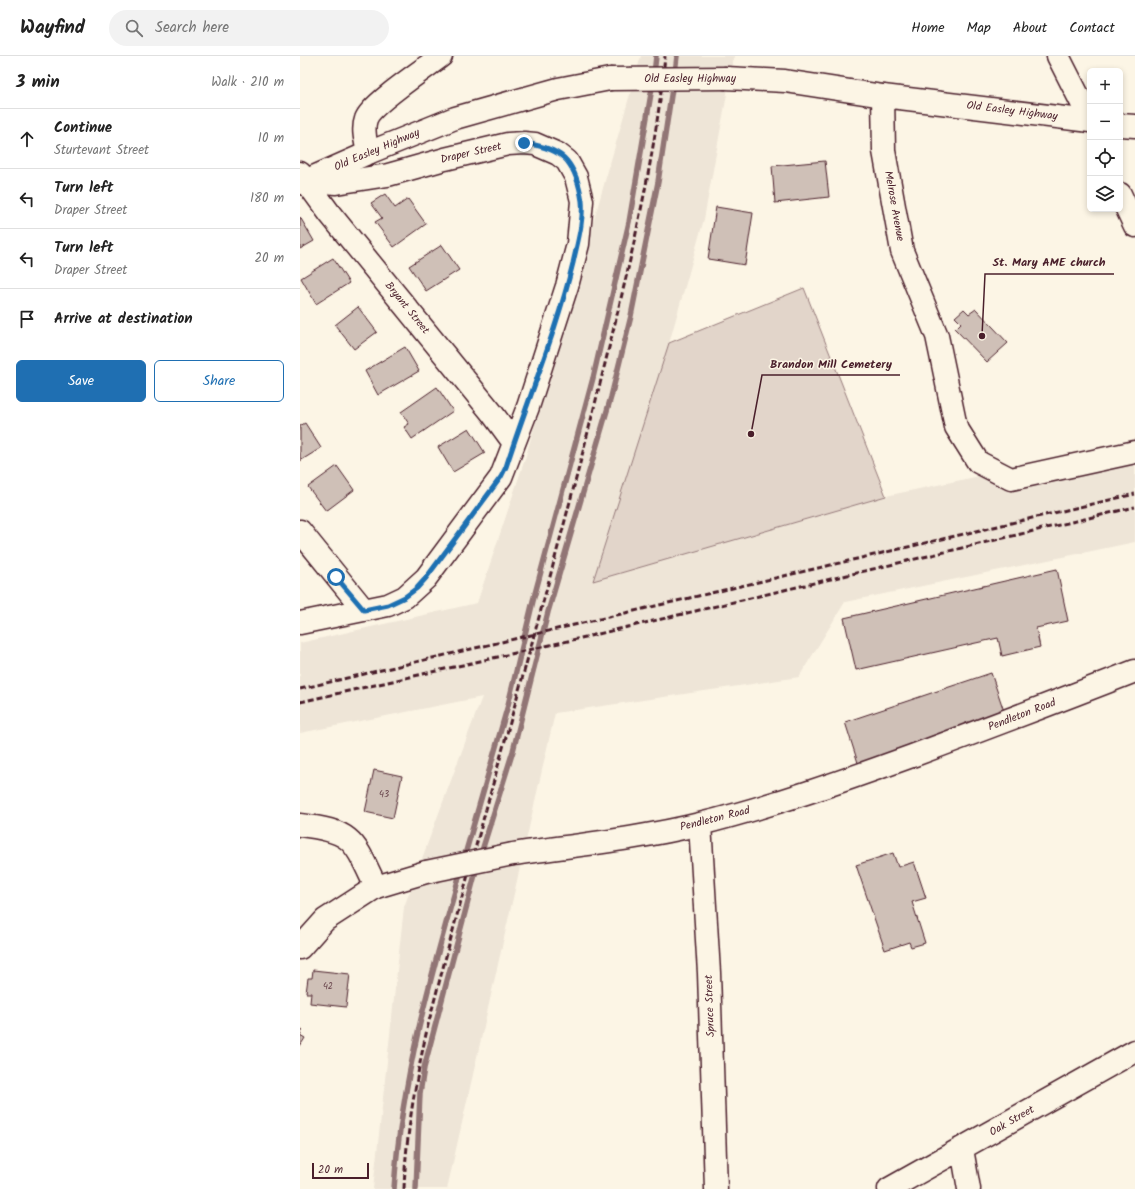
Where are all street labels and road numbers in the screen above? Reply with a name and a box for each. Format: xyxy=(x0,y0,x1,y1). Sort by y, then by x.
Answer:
street label: Old Easley Highway xyxy=(644,70,737,88)
street label: Old Easley Highway xyxy=(965,96,1059,126)
street label: Old Easley Highway xyxy=(331,123,423,176)
street label: Draper Street xyxy=(439,137,504,169)
street label: Melrose Avenue xyxy=(879,169,909,243)
street label: Bryant Street xyxy=(380,278,434,339)
street label: Pendleton Road xyxy=(985,694,1059,736)
street label: Pendleton Road xyxy=(678,801,752,836)
street label: Spruce Street xyxy=(700,974,720,1037)
street label: Oak Street xyxy=(986,1100,1039,1141)

